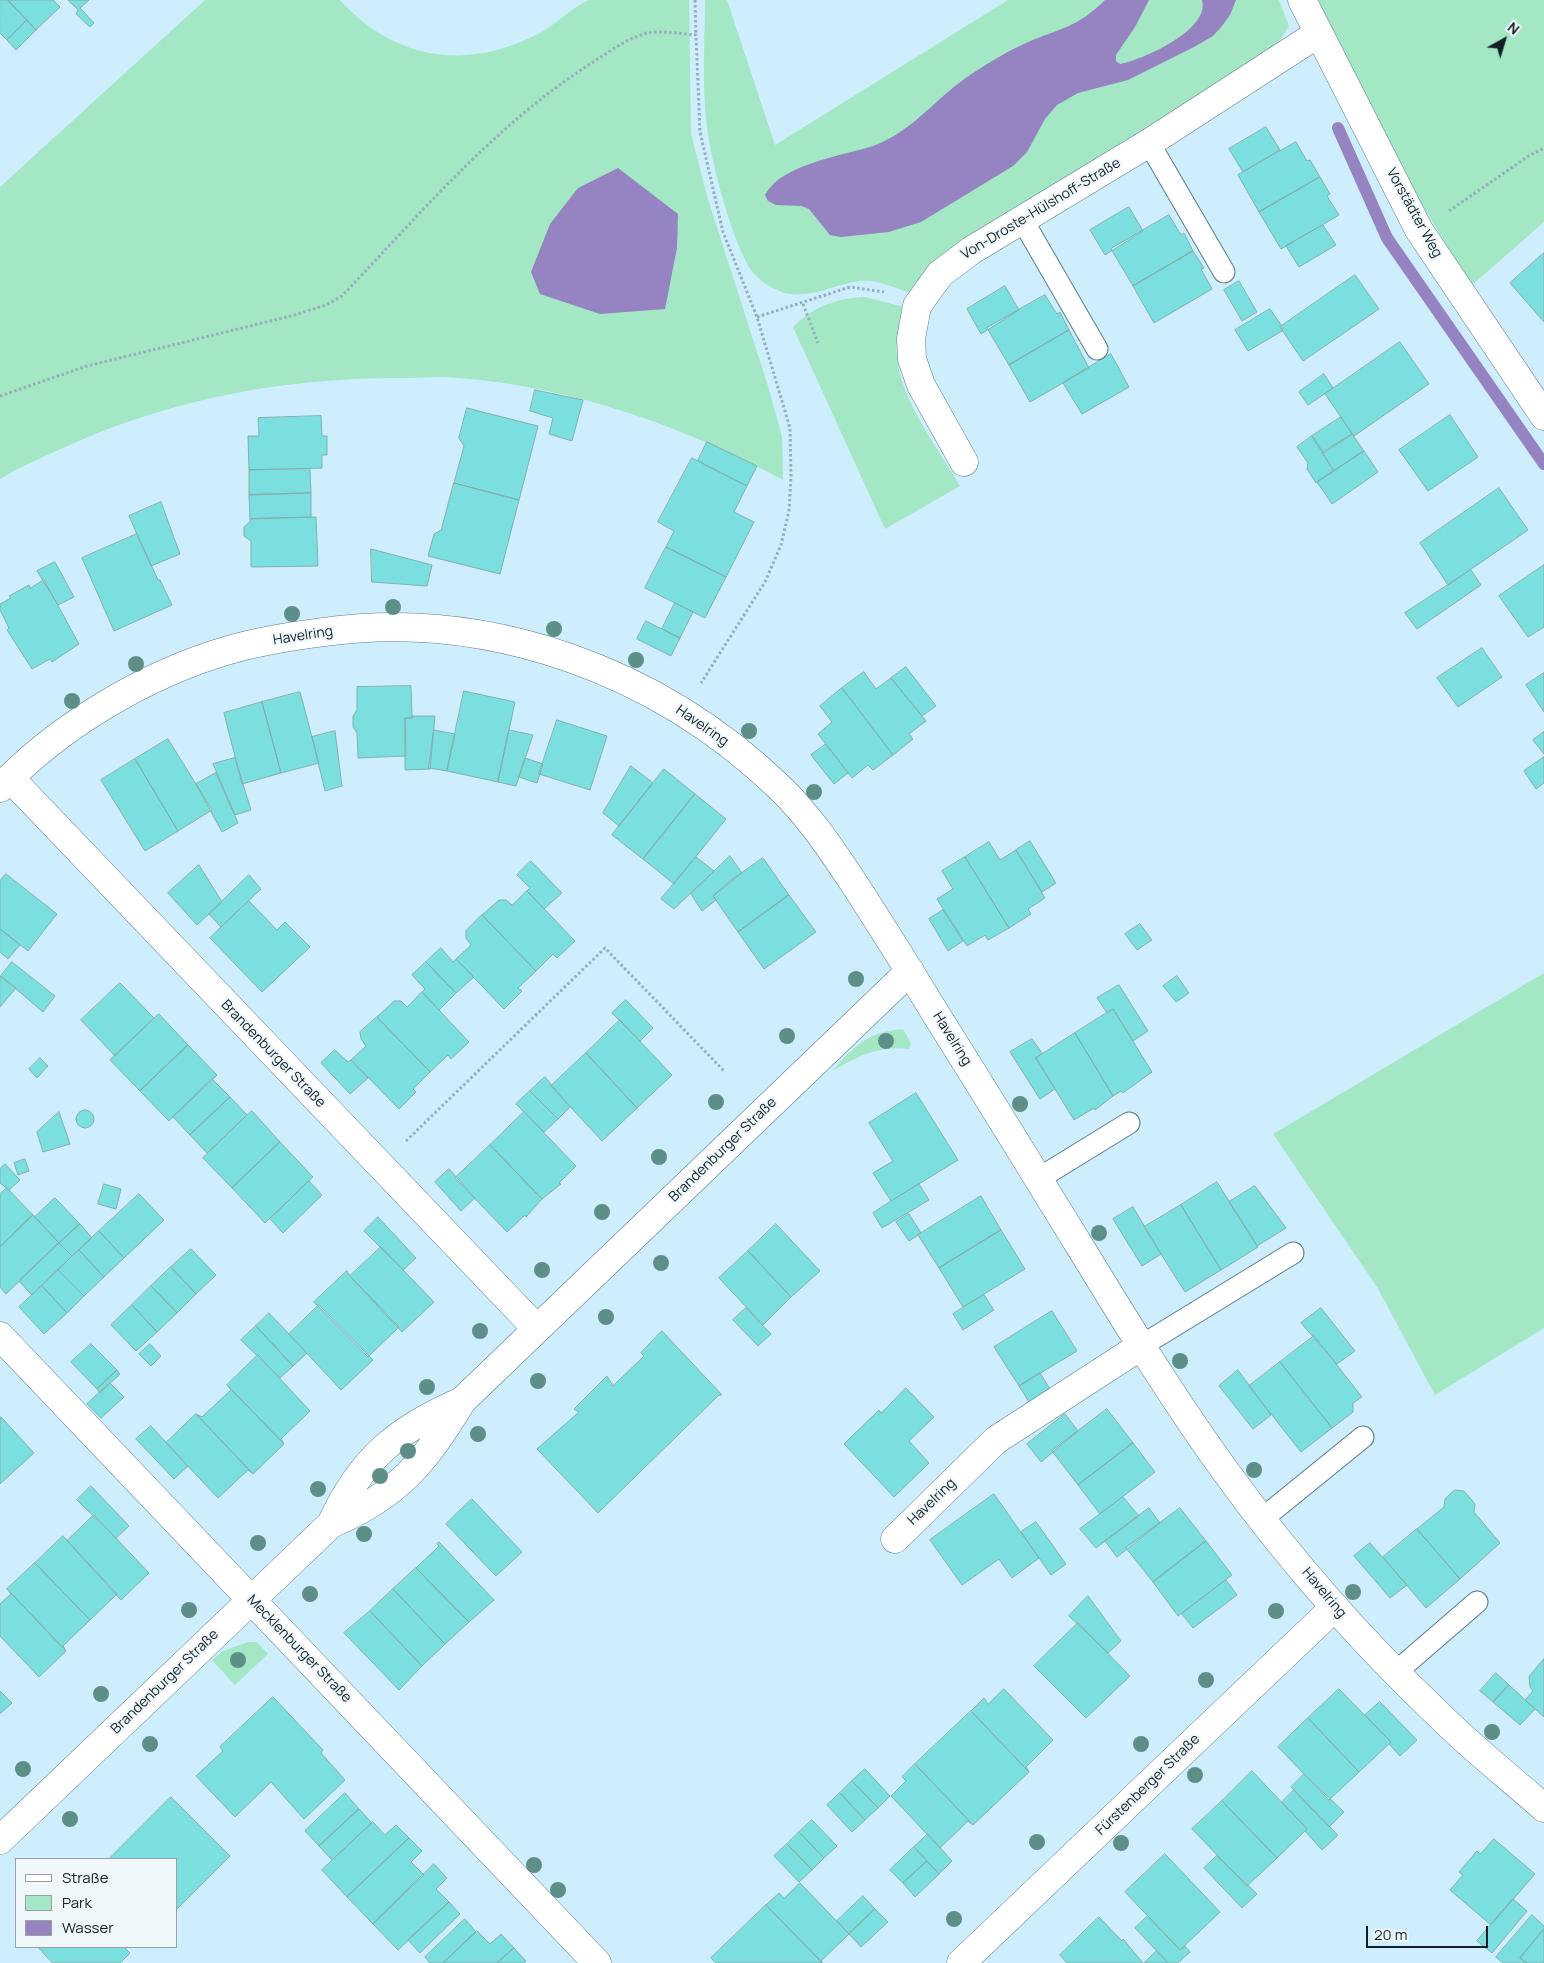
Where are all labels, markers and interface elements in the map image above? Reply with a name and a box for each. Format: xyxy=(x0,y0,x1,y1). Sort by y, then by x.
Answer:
north arrow xyxy=(1479,15,1529,65)
text: N xyxy=(1504,17,1524,39)
street label: Von-Droste-Hülshoff-Straße xyxy=(958,155,1124,263)
street label: Vorstädter Weg xyxy=(1382,165,1446,261)
street label: Havelring xyxy=(272,623,334,649)
street label: Havelring xyxy=(672,702,732,750)
street label: Brandenburger Straße xyxy=(217,997,329,1111)
street label: Havelring xyxy=(929,1009,975,1069)
street label: Brandenburger Straße xyxy=(666,1094,780,1206)
street label: Havelring xyxy=(904,1475,960,1529)
street label: Havelring xyxy=(1298,1565,1350,1621)
street label: Mecklenburger Straße xyxy=(243,1592,355,1706)
street label: Brandenburger Straße xyxy=(108,1626,222,1738)
street label: Fürstenberger Straße xyxy=(1093,1731,1203,1839)
legend xyxy=(15,1858,178,1948)
text: Straße xyxy=(62,1867,108,1888)
text: Park xyxy=(62,1892,92,1913)
scale bar xyxy=(1369,1916,1492,1948)
text: Wasser xyxy=(62,1917,114,1938)
text: 20 m xyxy=(1374,1924,1407,1945)

